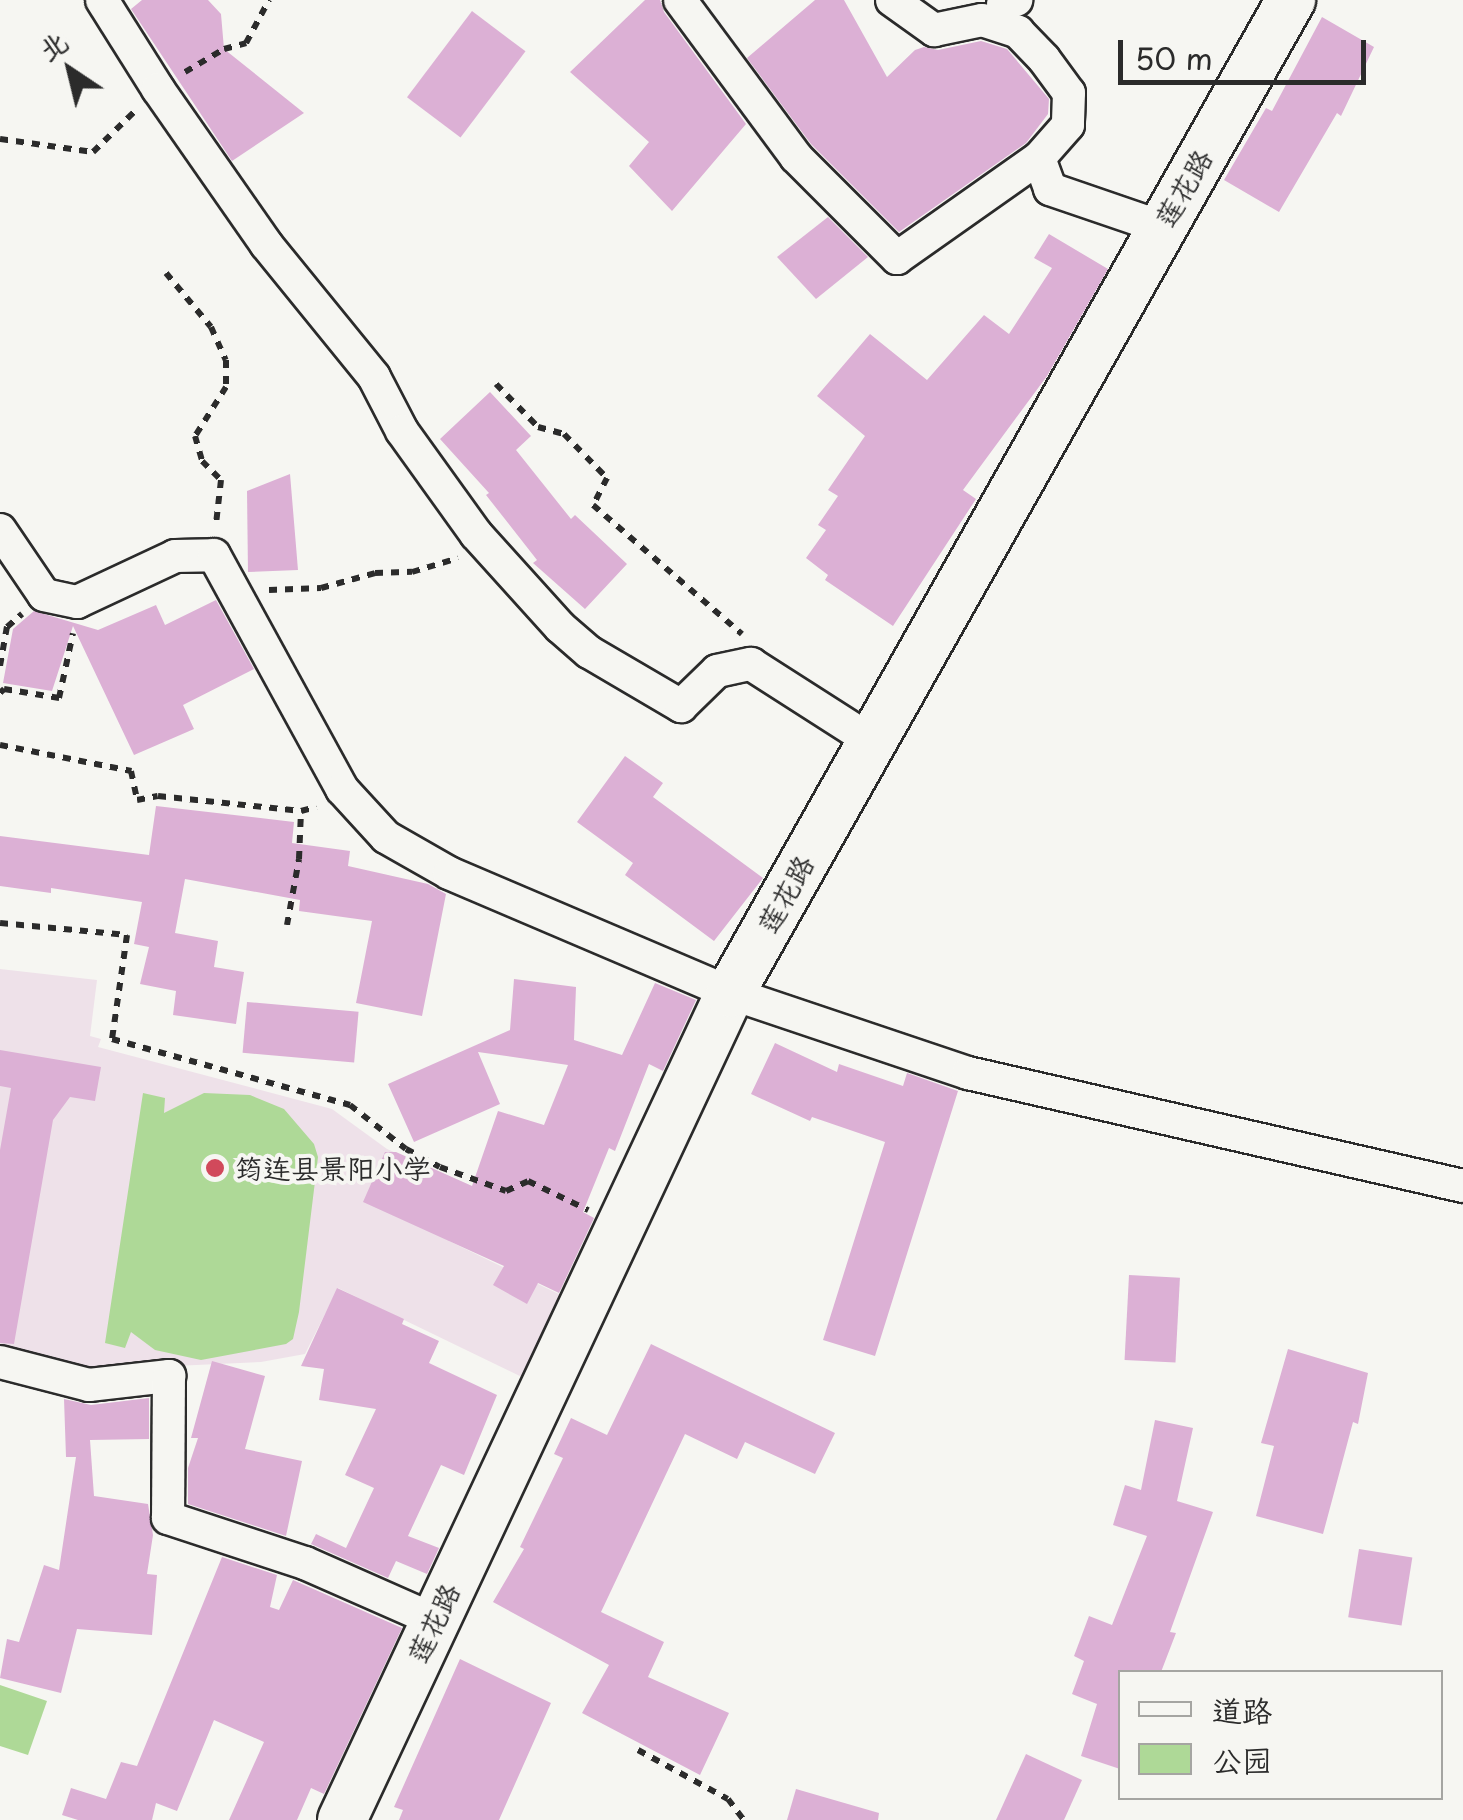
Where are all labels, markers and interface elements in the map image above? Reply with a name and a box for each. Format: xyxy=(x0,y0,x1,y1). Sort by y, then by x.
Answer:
text: 北 xyxy=(29,19,76,71)
north arrow xyxy=(20,20,120,120)
scale bar xyxy=(1123,20,1370,82)
text: 50 m xyxy=(1135,35,1213,80)
street label: 莲花路 xyxy=(1147,143,1219,233)
street label: 莲花路 xyxy=(750,849,820,939)
place label: 筠连县景阳小学 xyxy=(235,1151,431,1185)
marker: 筠连县景阳小学 xyxy=(204,1157,226,1179)
street label: 莲花路 xyxy=(400,1578,466,1668)
legend xyxy=(1118,1670,1443,1800)
text: 道路 xyxy=(1212,1687,1272,1732)
text: 公园 xyxy=(1212,1737,1272,1782)

